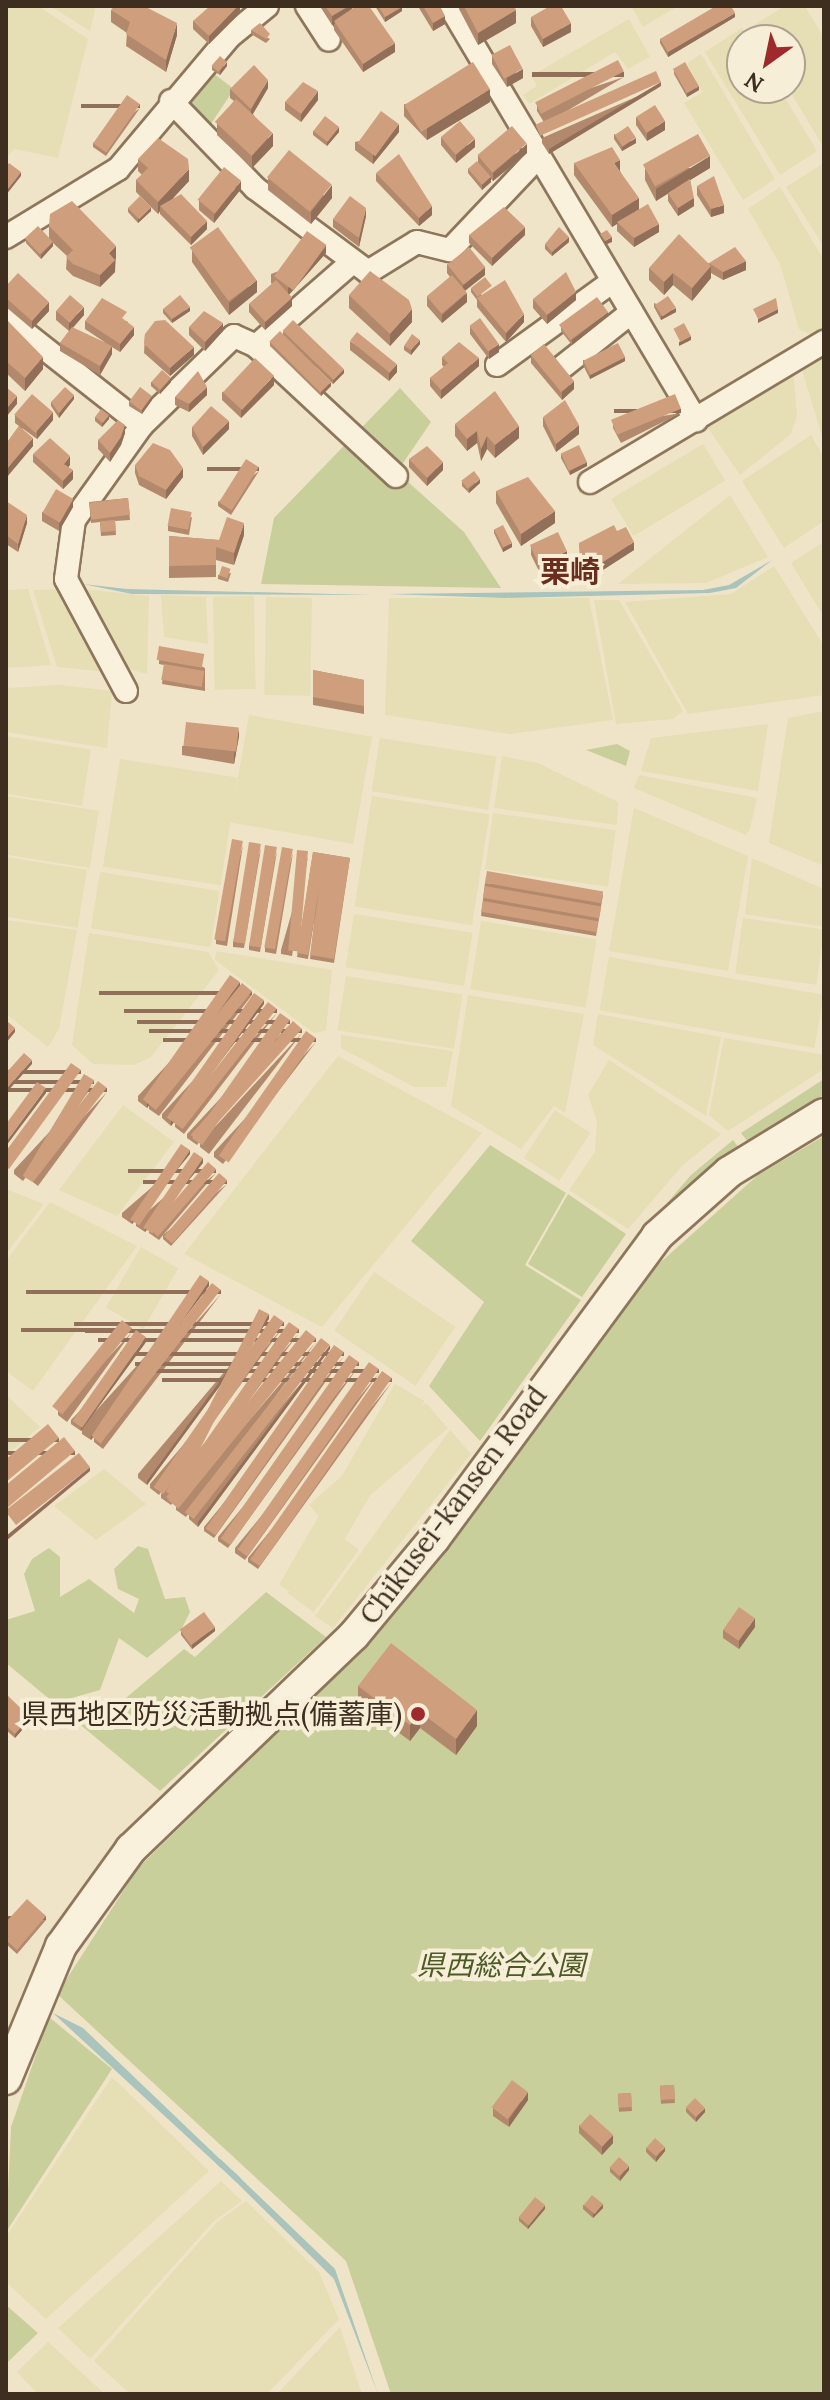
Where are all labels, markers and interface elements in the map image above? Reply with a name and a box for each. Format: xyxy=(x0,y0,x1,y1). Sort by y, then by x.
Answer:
north arrow xyxy=(726,24,806,104)
text: N xyxy=(739,66,769,99)
district label: 栗崎 xyxy=(540,553,600,589)
street label: Chikusei-kansen Road xyxy=(352,1379,554,1631)
place label: 県西地区防災活動拠点(備蓄庫) xyxy=(21,1697,402,1731)
marker: 県西地区防災活動拠点(備蓄庫) xyxy=(409,1705,427,1723)
park label: 県西総合公園 xyxy=(417,1948,585,1982)

